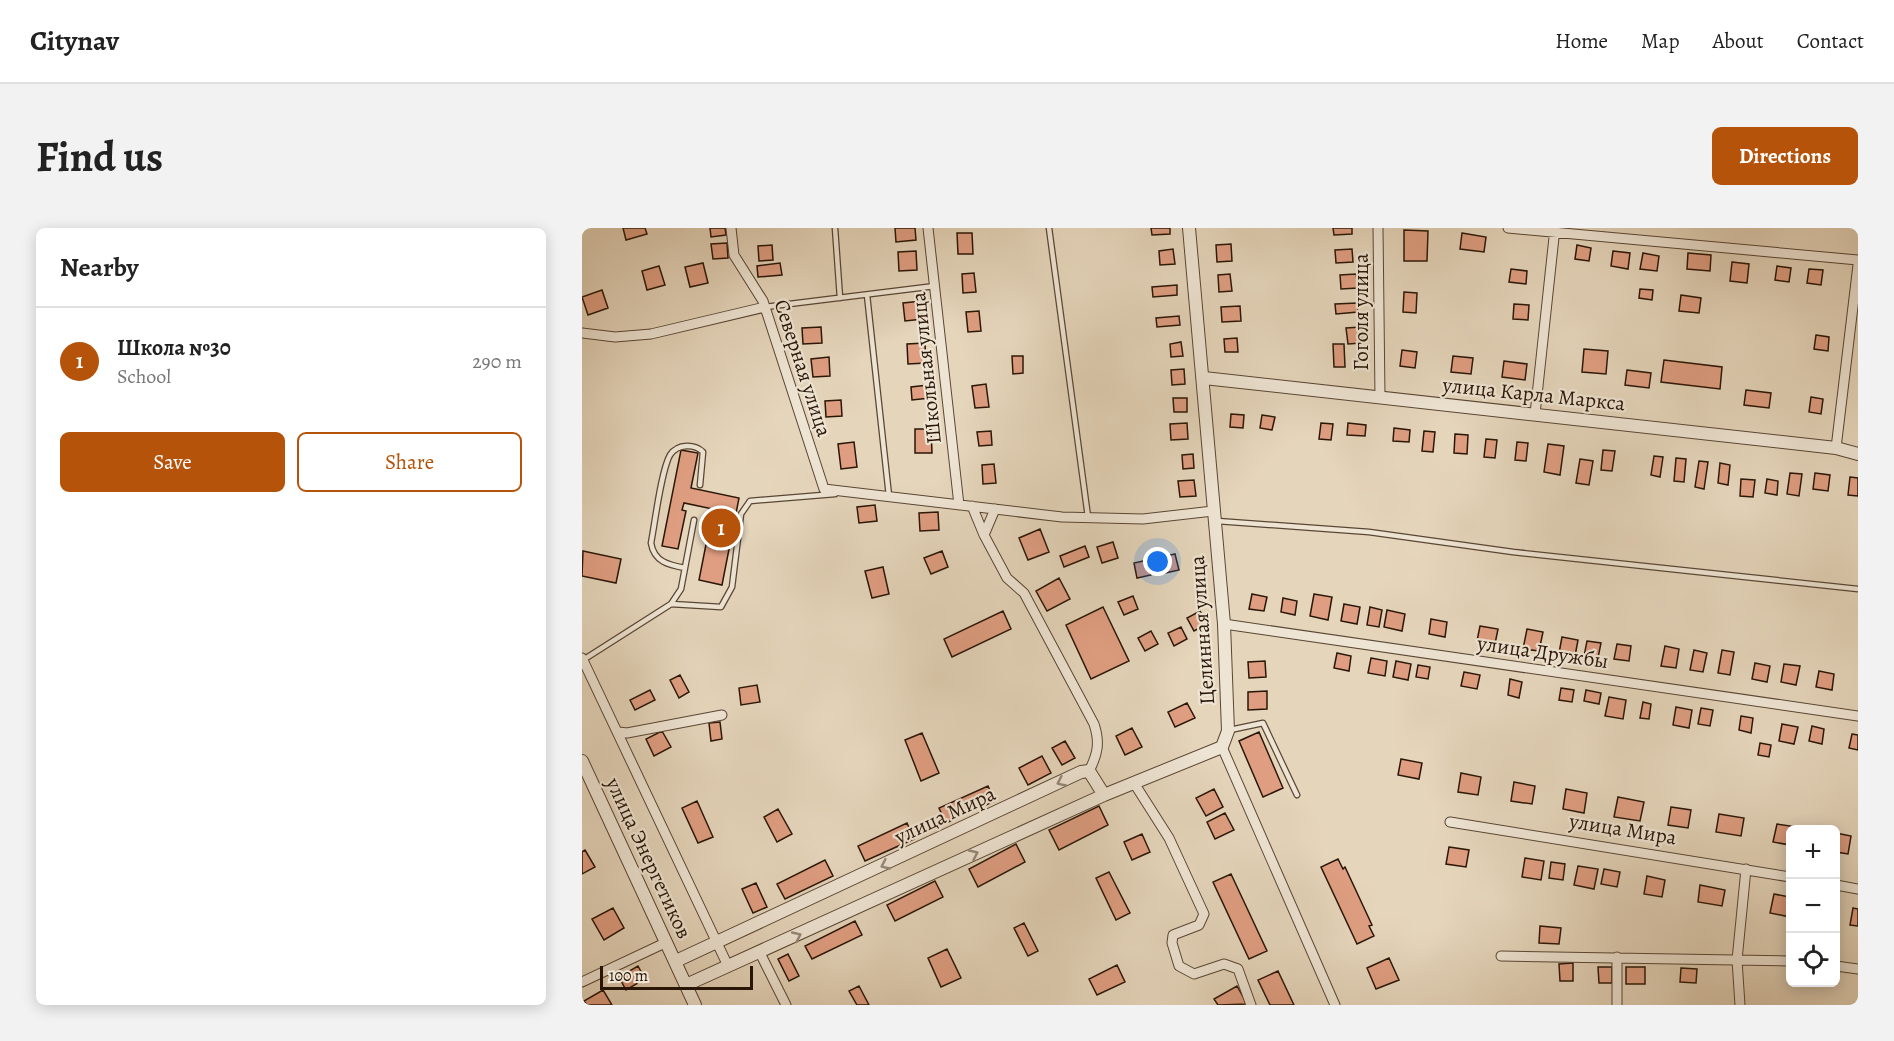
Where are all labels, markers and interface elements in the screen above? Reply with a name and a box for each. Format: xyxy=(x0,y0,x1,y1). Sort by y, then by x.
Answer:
text: Citynav xyxy=(30,22,119,60)
text: Home xyxy=(1555,27,1608,55)
text: Map xyxy=(1641,27,1679,55)
text: About xyxy=(1712,27,1764,55)
text: Contact xyxy=(1797,27,1864,55)
button: Directions xyxy=(1712,127,1858,185)
text: Find us xyxy=(36,128,163,185)
text: Nearby xyxy=(60,250,139,285)
street label: Гоголя улица xyxy=(1347,253,1375,371)
street label: Школьная улица xyxy=(904,290,948,445)
street label: Северная улица xyxy=(768,296,838,440)
text: Школа №30 xyxy=(117,333,231,363)
text: 1 xyxy=(76,348,83,375)
text: 290 m xyxy=(472,348,522,375)
text: School xyxy=(117,363,171,390)
street label: улица Карла Маркса xyxy=(1440,370,1627,418)
button: Save xyxy=(60,432,285,492)
button: Share xyxy=(297,432,522,492)
pin: 1 xyxy=(702,506,740,550)
your location xyxy=(1143,547,1172,576)
street label: Целинная улица xyxy=(1183,554,1221,705)
street label: улица Дружбы xyxy=(1475,629,1610,675)
street label: улица Энергетиков xyxy=(599,772,699,943)
one-way arrow xyxy=(1057,774,1068,786)
street label: улица Мира xyxy=(889,779,1000,851)
street label: улица Мира xyxy=(1566,807,1679,851)
map controls xyxy=(1786,825,1840,987)
button: + xyxy=(1786,825,1840,879)
one-way arrow xyxy=(968,850,979,862)
one-way arrow xyxy=(880,857,891,869)
button: − xyxy=(1786,879,1840,933)
one-way arrow xyxy=(791,931,802,943)
button: locate xyxy=(1786,933,1840,987)
scale bar xyxy=(600,963,753,990)
text: 100 m xyxy=(609,965,648,987)

